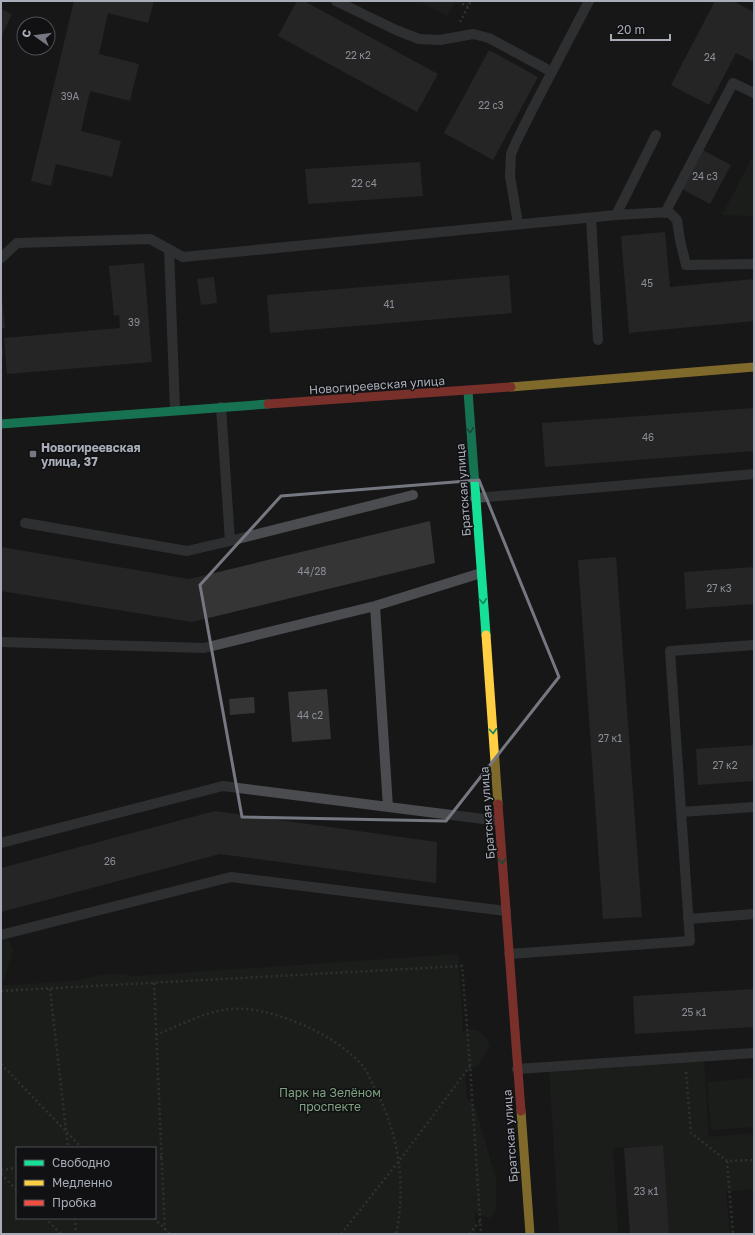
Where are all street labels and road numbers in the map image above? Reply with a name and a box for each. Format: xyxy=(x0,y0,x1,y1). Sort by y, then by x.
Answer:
street label: Новогиреевская улица xyxy=(308,373,446,397)
street label: Братская улица xyxy=(452,443,474,537)
street label: Братская улица xyxy=(476,766,498,860)
street label: Братская улица xyxy=(499,1089,521,1183)

